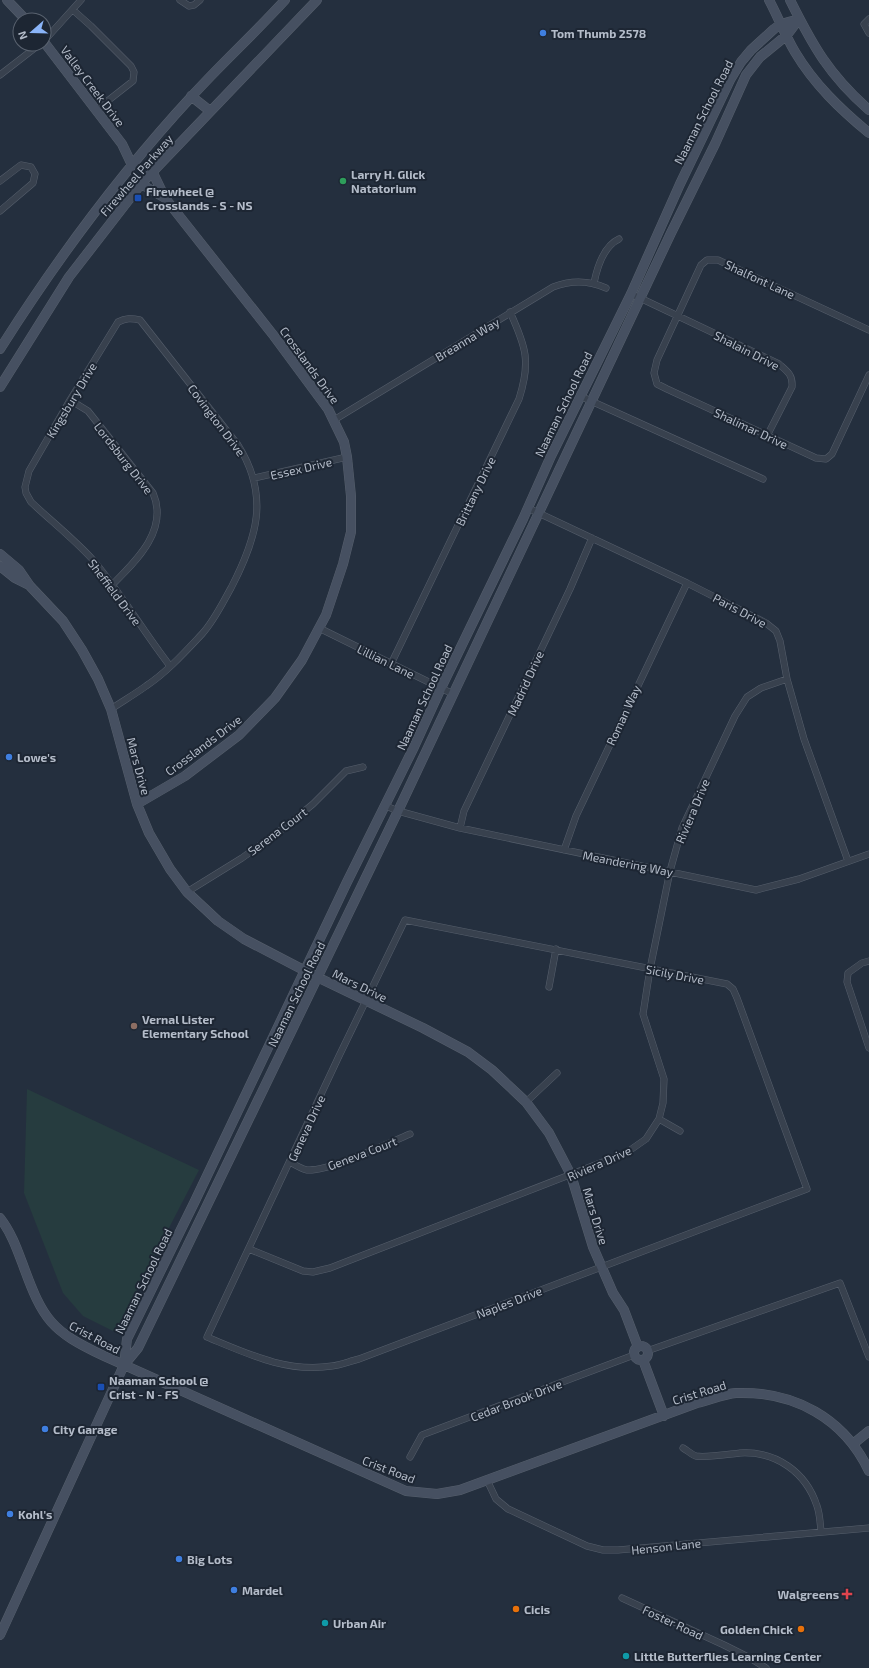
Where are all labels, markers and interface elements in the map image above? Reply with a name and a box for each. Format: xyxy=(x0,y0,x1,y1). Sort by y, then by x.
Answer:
north arrow xyxy=(12,12,52,52)
place label: Tom Thumb 2578 xyxy=(551,26,646,40)
marker: Tom Thumb 2578 xyxy=(538,28,548,38)
text: N xyxy=(15,30,30,42)
street label: Valley Creek Drive xyxy=(58,43,128,129)
street label: Naaman School Road xyxy=(671,58,735,166)
street label: Firewheel Parkway xyxy=(97,131,176,219)
place label: Larry H. Glick Natatorium xyxy=(351,167,426,195)
marker: Larry H. Glick Natatorium xyxy=(338,176,348,186)
place label: Firewheel @ Crosslands - S - NS xyxy=(146,184,252,212)
marker: Firewheel @ Crosslands - S - NS xyxy=(133,193,143,203)
street label: Shalfont Lane xyxy=(723,257,797,301)
street label: Breanna Way xyxy=(432,314,502,364)
street label: Crosslands Drive xyxy=(277,324,343,406)
street label: Shalain Drive xyxy=(712,328,782,372)
street label: Naaman School Road xyxy=(531,349,595,459)
street label: Kingsbury Drive xyxy=(43,360,99,440)
street label: Covington Drive xyxy=(185,381,249,459)
street label: Shalimar Drive xyxy=(712,405,790,451)
street label: Lordsburg Drive xyxy=(92,419,156,497)
street label: Essex Drive xyxy=(269,454,333,482)
street label: Brittany Drive xyxy=(452,454,498,528)
street label: Sheffield Drive xyxy=(86,556,144,628)
street label: Paris Drive xyxy=(711,590,769,630)
street label: Lillian Lane xyxy=(355,641,417,681)
street label: Naaman School Road xyxy=(393,642,455,752)
street label: Madrid Drive xyxy=(504,648,546,718)
street label: Roman Way xyxy=(603,682,643,747)
street label: Crosslands Drive xyxy=(162,712,244,778)
street label: Mars Drive xyxy=(125,736,153,796)
place label: Lowe's xyxy=(17,750,56,764)
marker: Lowe's xyxy=(4,752,14,762)
street label: Riviera Drive xyxy=(672,777,712,845)
street label: Serena Court xyxy=(245,804,310,858)
street label: Meandering Way xyxy=(582,847,675,879)
street label: Naaman School Road xyxy=(264,939,328,1049)
street label: Sicily Drive xyxy=(645,961,705,987)
street label: Mars Drive xyxy=(330,966,390,1004)
place label: Vernal Lister Elementary School xyxy=(142,1012,249,1041)
marker: Vernal Lister Elementary School xyxy=(129,1021,139,1031)
street label: Geneva Drive xyxy=(285,1093,327,1163)
street label: Geneva Court xyxy=(326,1133,399,1173)
street label: Riviera Drive xyxy=(565,1143,633,1183)
street label: Mars Drive xyxy=(581,1186,611,1246)
street label: Naaman School Road xyxy=(111,1226,175,1336)
street label: Naples Drive xyxy=(474,1283,544,1321)
street label: Crist Road xyxy=(67,1318,123,1356)
place label: Naaman School @ Crist - N - FS xyxy=(109,1373,208,1401)
street label: Cedar Brook Drive xyxy=(468,1376,564,1424)
street label: Crist Road xyxy=(670,1377,728,1407)
marker: Naaman School @ Crist - N - FS xyxy=(96,1382,106,1392)
place label: City Garage xyxy=(53,1422,118,1437)
marker: City Garage xyxy=(40,1424,50,1434)
street label: Crist Road xyxy=(361,1453,417,1485)
place label: Kohl's xyxy=(18,1507,52,1521)
marker: Kohl's xyxy=(5,1509,15,1519)
street label: Henson Lane xyxy=(630,1535,702,1557)
place label: Big Lots xyxy=(187,1552,232,1566)
marker: Big Lots xyxy=(174,1554,184,1564)
place label: Mardel xyxy=(242,1583,283,1597)
marker: Mardel xyxy=(229,1585,239,1595)
place label: Walgreens xyxy=(778,1587,839,1601)
marker: Walgreens xyxy=(842,1589,852,1599)
place label: Cicis xyxy=(524,1602,550,1616)
street label: Foster Road xyxy=(641,1602,705,1642)
marker: Cicis xyxy=(511,1604,521,1614)
place label: Urban Air xyxy=(333,1616,386,1630)
marker: Urban Air xyxy=(320,1618,330,1628)
place label: Golden Chick xyxy=(720,1622,793,1636)
marker: Golden Chick xyxy=(796,1624,806,1634)
place label: Little Butterflies Learning Center xyxy=(634,1649,821,1663)
marker: Little Butterflies Learning Center xyxy=(621,1651,631,1661)

